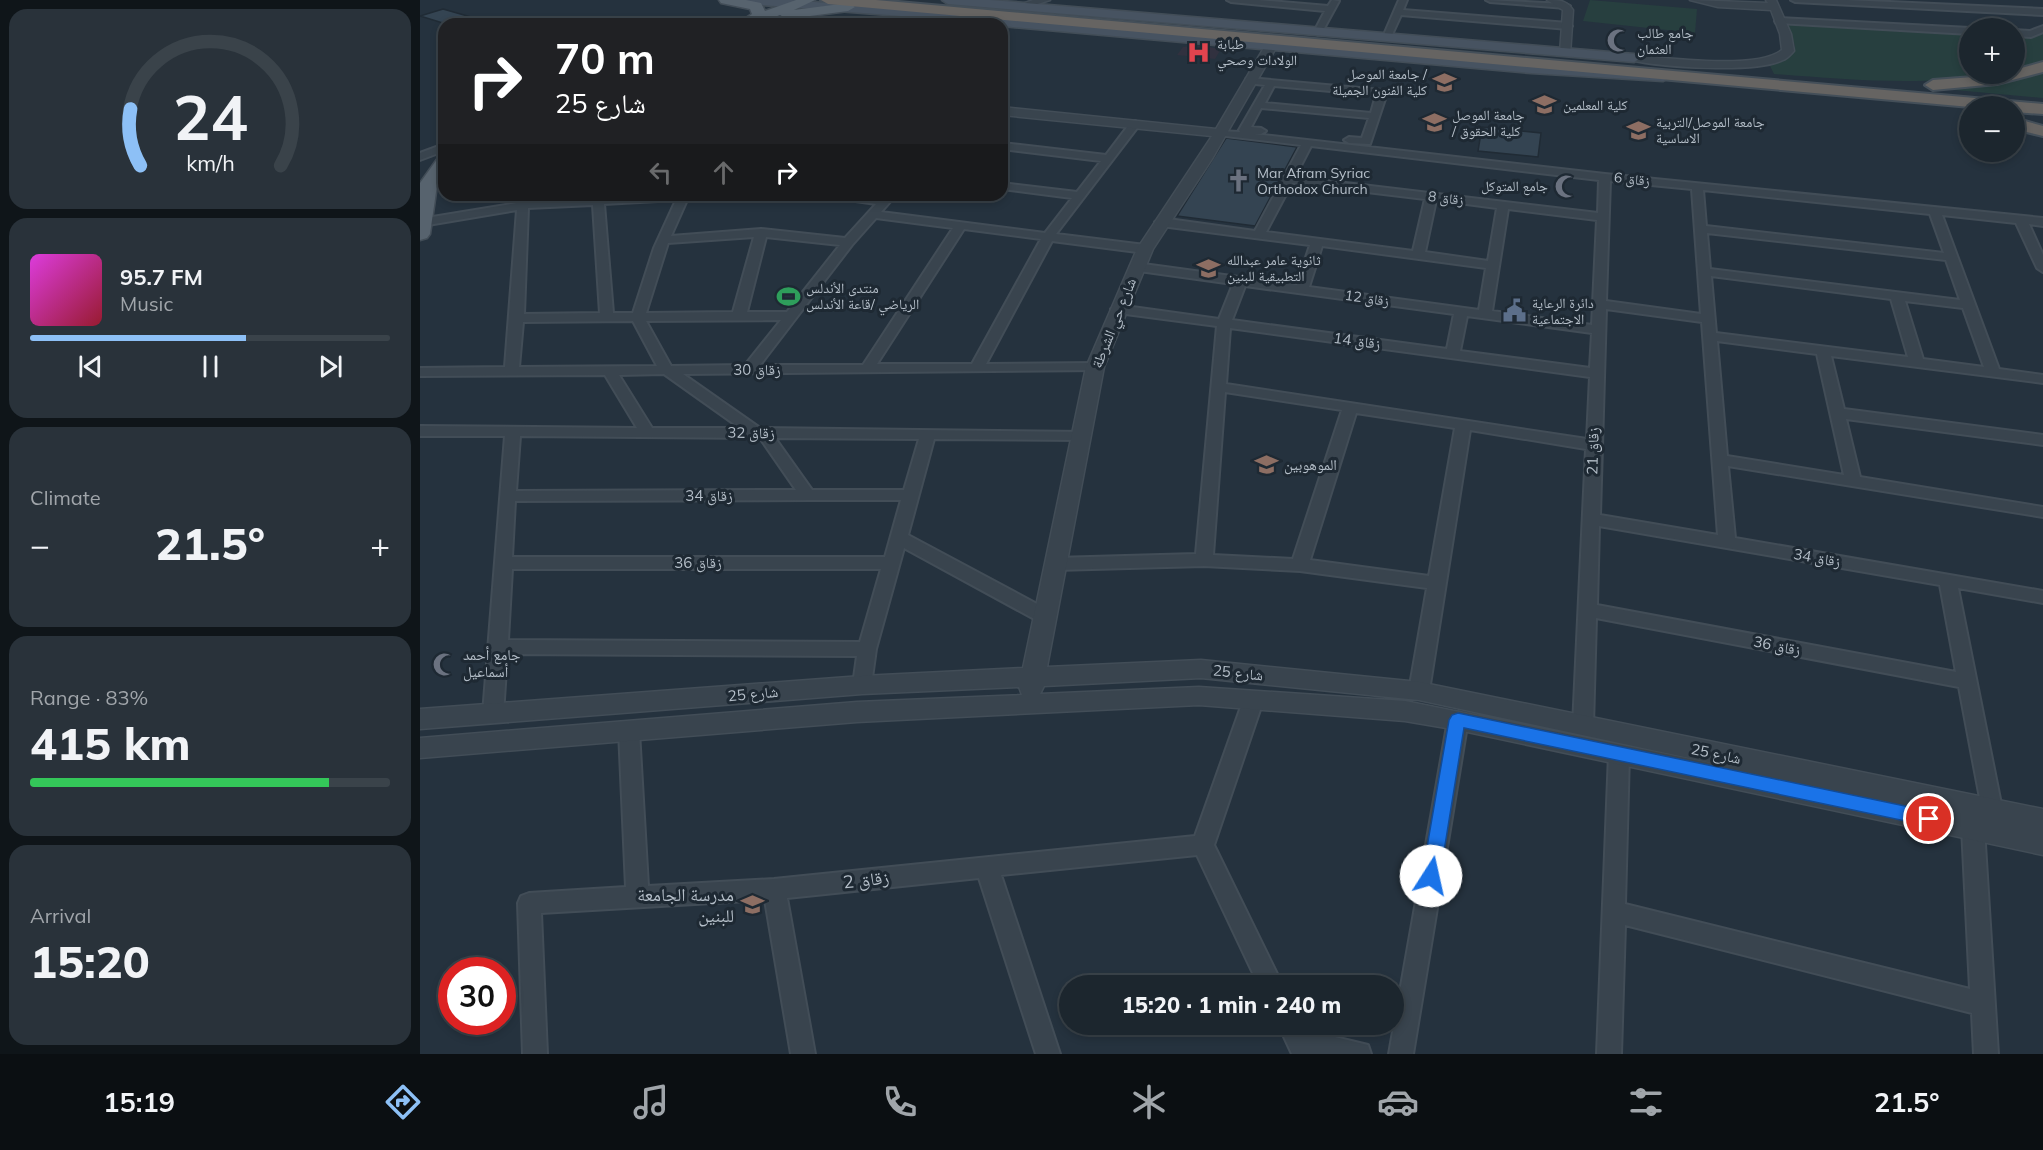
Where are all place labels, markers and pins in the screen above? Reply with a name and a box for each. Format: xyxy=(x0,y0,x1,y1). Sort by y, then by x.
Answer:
place label: جامع طالب العثمان xyxy=(1637,24,1693,58)
mosque icon: جامع طالب العثمان xyxy=(1606,28,1632,54)
place label: طبابة الولادات وصحي xyxy=(1217,35,1297,72)
hospital icon: طبابة الولادات وصحي xyxy=(1186,39,1212,65)
place label: جامعة الموصل / كلية الفنون الجميلة xyxy=(1332,65,1428,99)
school or university icon: جامعة الموصل / كلية الفنون الجميلة xyxy=(1432,69,1458,95)
school or university icon: كلية المعلمين xyxy=(1532,92,1558,118)
place label: كلية المعلمين xyxy=(1563,96,1628,114)
place label: جامعة الموصل / كلية الحقوق xyxy=(1451,106,1525,140)
school or university icon: جامعة الموصل / كلية الحقوق xyxy=(1421,110,1447,136)
place label: جامعة الموصل/التربية الاساسية xyxy=(1656,113,1765,147)
school or university icon: جامعة الموصل/التربية الاساسية xyxy=(1625,117,1651,143)
place label: Mar Afram Syriac Orthodox Church xyxy=(1257,164,1370,198)
church icon: Mar Afram Syriac Orthodox Church xyxy=(1226,168,1252,194)
mosque icon: جامع المتوكل xyxy=(1553,173,1579,199)
place label: جامع المتوكل xyxy=(1481,177,1548,196)
place label: ثانوية عامر عبدالله التطبيقية للبنين xyxy=(1227,251,1321,285)
school or university icon: ثانوية عامر عبدالله التطبيقية للبنين xyxy=(1196,255,1222,281)
place label: منتدى الأندلس الرياضي /قاعة الأندلس xyxy=(806,279,919,316)
sports icon: منتدى الأندلس الرياضي /قاعة الأندلس xyxy=(775,283,801,309)
place label: دائرة الرعاية الاجتماعية xyxy=(1532,294,1594,328)
public building icon: دائرة الرعاية الاجتماعية xyxy=(1501,298,1527,324)
school or university icon: الموهوبين xyxy=(1253,452,1279,478)
place label: الموهوبين xyxy=(1284,455,1337,475)
place label: جامع أحمد أسماعيل xyxy=(463,645,521,682)
mosque icon: جامع أحمد أسماعيل xyxy=(432,651,458,677)
pin xyxy=(1903,793,1954,844)
place label: مدرسة الجامعة للبنين xyxy=(637,883,734,927)
school or university icon: مدرسة الجامعة للبنين xyxy=(739,892,765,918)

